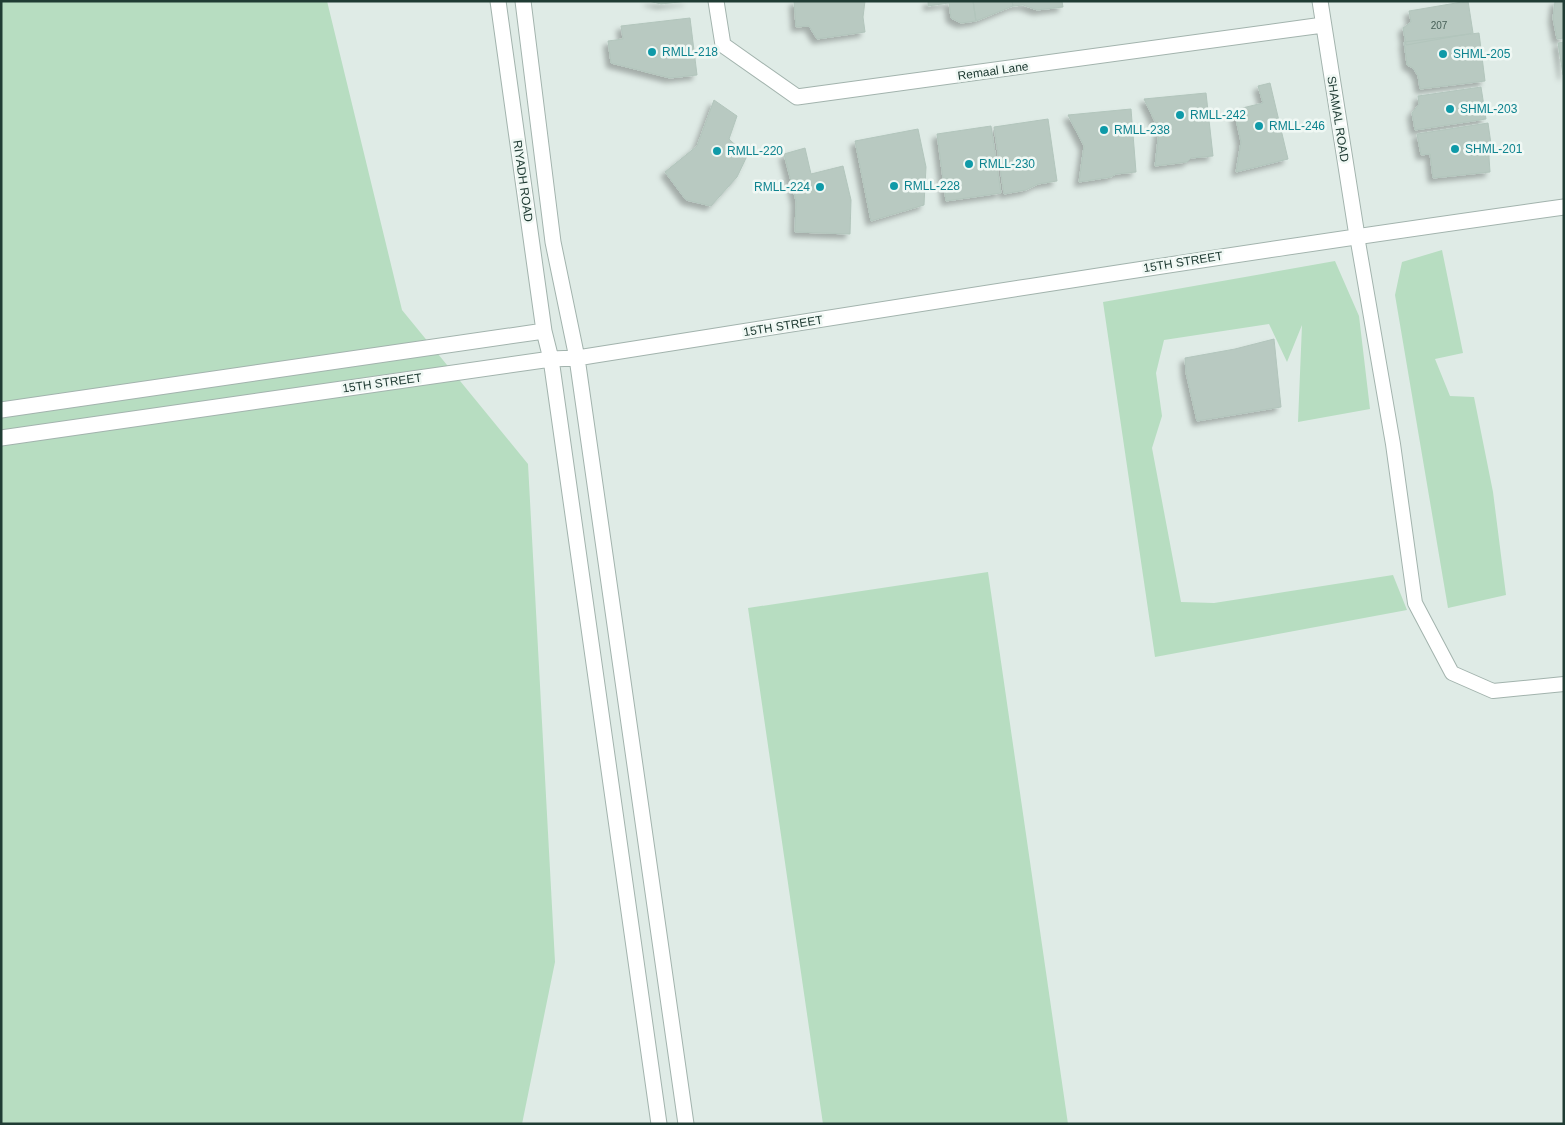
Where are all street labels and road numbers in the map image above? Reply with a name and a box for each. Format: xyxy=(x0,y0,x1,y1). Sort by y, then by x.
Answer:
street label: Remaal Lane xyxy=(957,59,1030,83)
street label: SHAMAL ROAD xyxy=(1324,75,1352,163)
street label: RIYADH ROAD xyxy=(510,139,536,223)
street label: 15TH STREET xyxy=(1142,249,1224,275)
street label: 15TH STREET xyxy=(742,313,824,339)
street label: 15TH STREET xyxy=(341,370,423,395)

